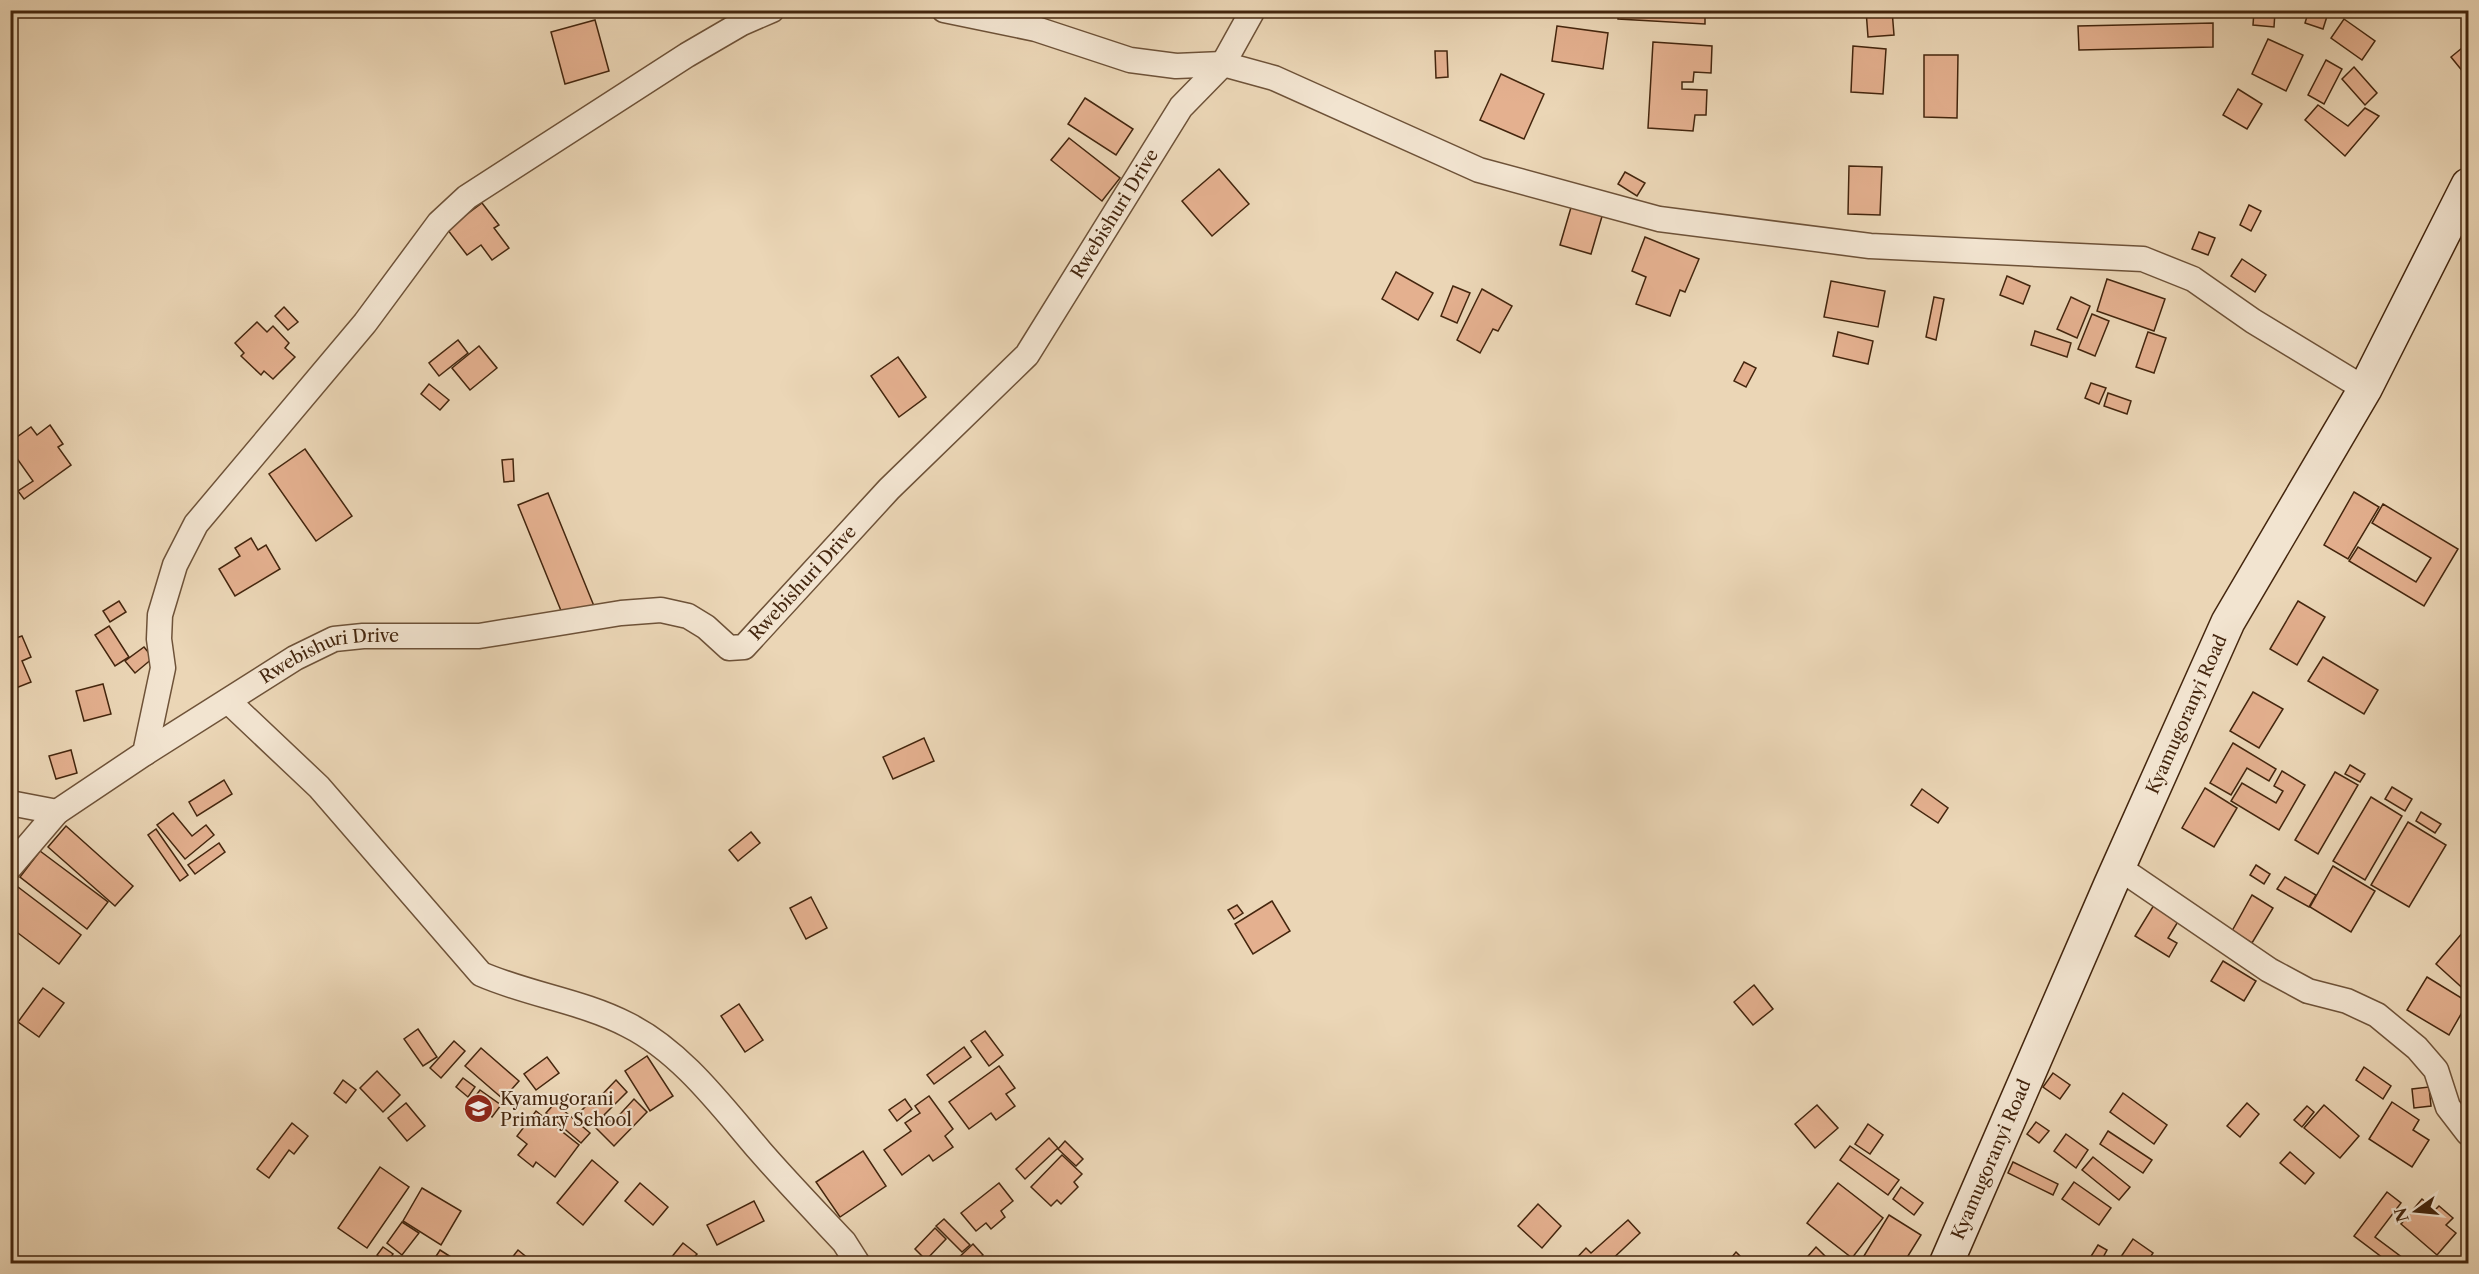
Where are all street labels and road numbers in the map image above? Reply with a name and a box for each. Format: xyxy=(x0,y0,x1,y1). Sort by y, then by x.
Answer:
street label: Rwebishuri Drive xyxy=(1066,145,1163,283)
street label: Rwebishuri Drive xyxy=(745,521,861,645)
street label: Rwebishuri Drive xyxy=(256,625,399,689)
street label: Kyamugoranyi Road xyxy=(2141,631,2232,798)
street label: Kyamugoranyi Road xyxy=(1947,1076,2036,1243)

